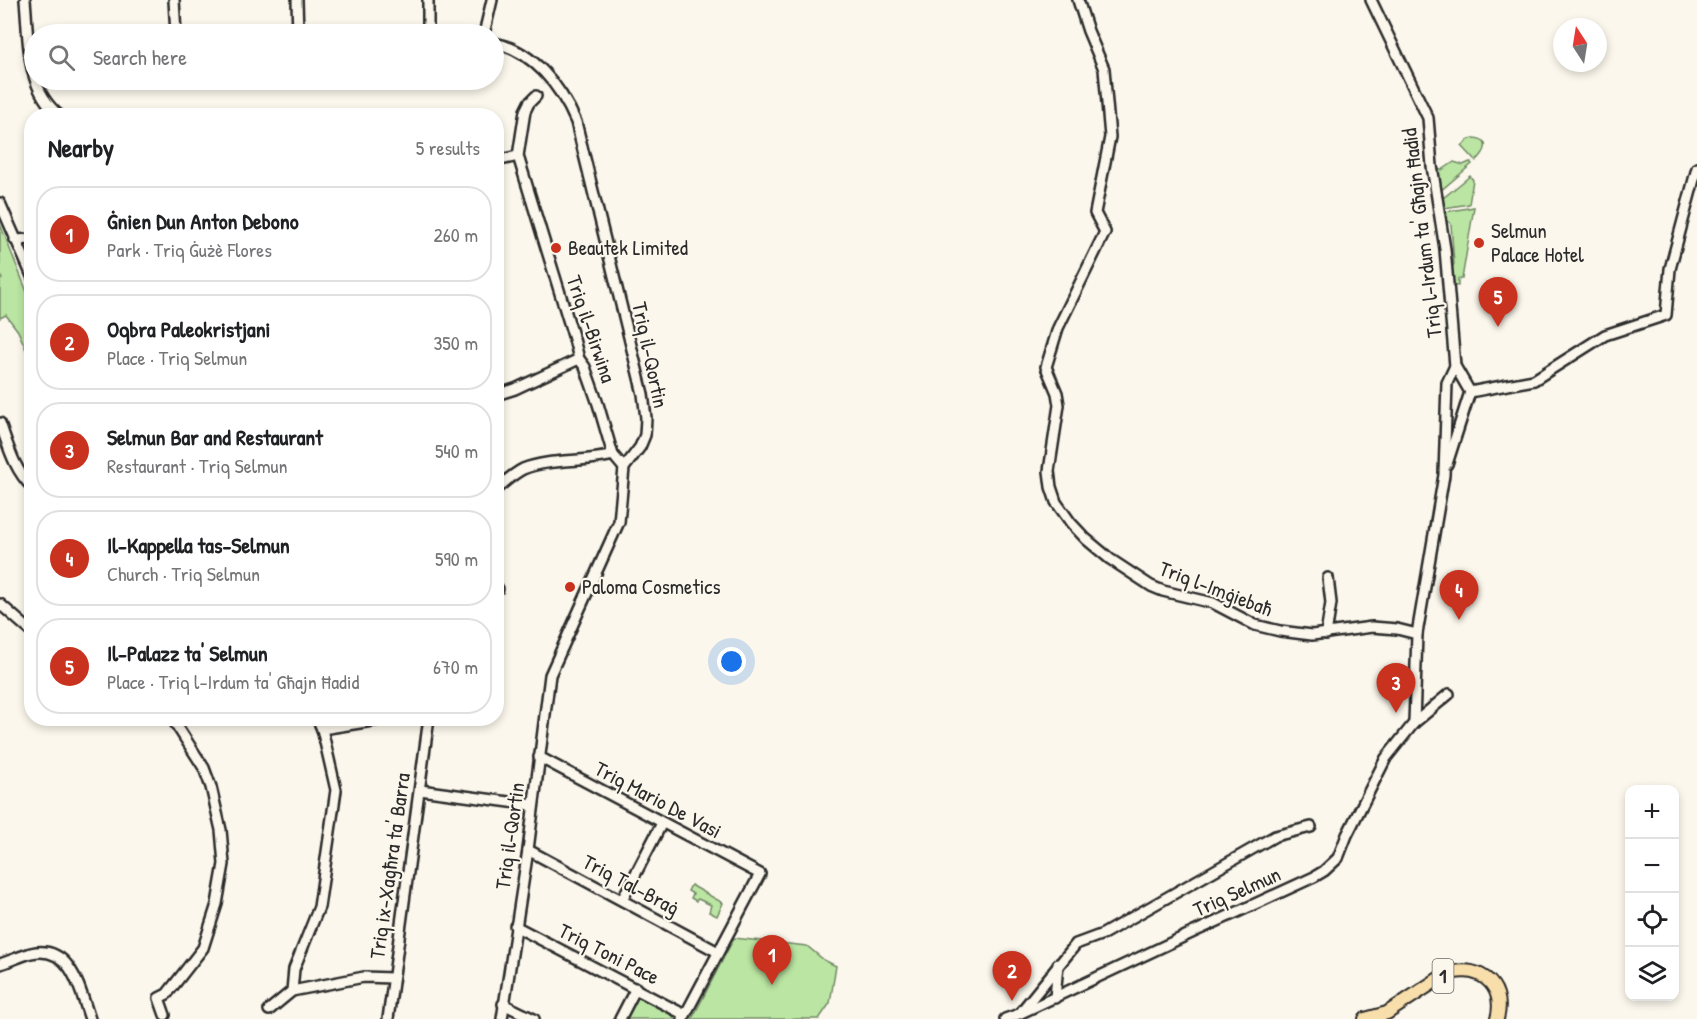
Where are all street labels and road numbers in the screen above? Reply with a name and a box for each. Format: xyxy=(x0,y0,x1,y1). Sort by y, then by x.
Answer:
street label: Triq l-Irdum ta' Għajn Ħadid xyxy=(1394,127,1449,339)
street label: Triq il-Birwina xyxy=(560,271,623,386)
street label: Triq il-Qortin xyxy=(625,299,676,411)
street label: Triq l-Imġiebaħ xyxy=(1155,554,1277,623)
street label: Triq Mario De Vasi xyxy=(590,754,727,845)
street label: Triq ix-Xagħra ta' Barra xyxy=(362,771,417,961)
street label: Triq il-Qortin xyxy=(488,781,531,891)
street label: Triq Tal-Braġ xyxy=(578,847,685,922)
street label: Triq Selmun xyxy=(1188,859,1285,924)
street label: Triq Toni Pace xyxy=(554,916,665,991)
road number: 1 xyxy=(1432,959,1454,993)

